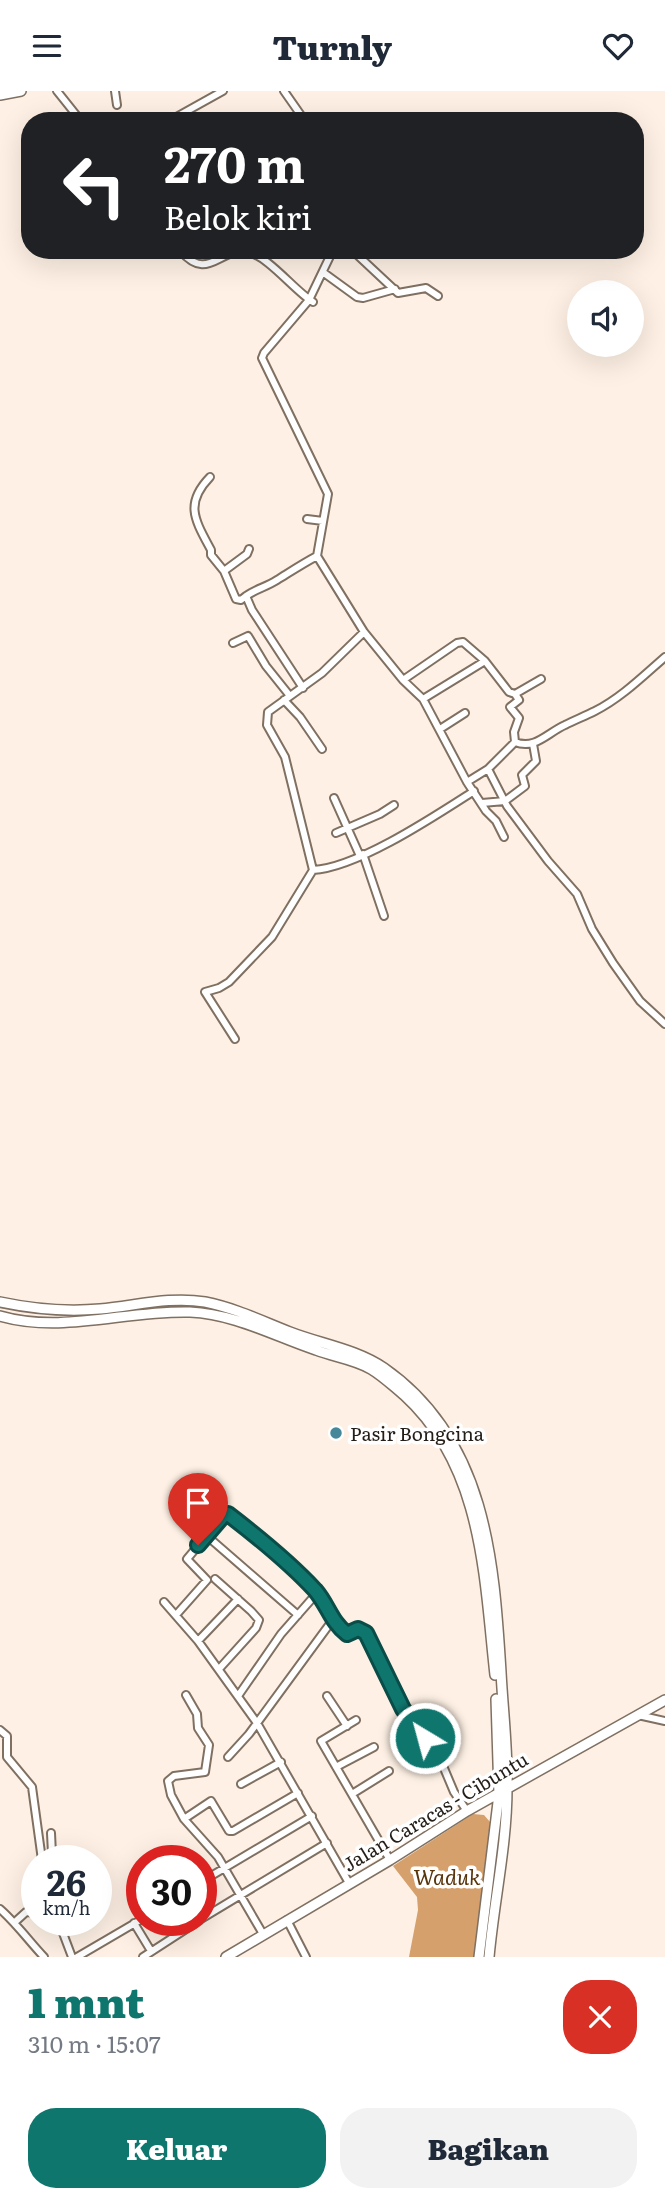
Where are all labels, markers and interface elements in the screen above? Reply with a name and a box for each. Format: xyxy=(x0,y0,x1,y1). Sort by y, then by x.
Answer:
text: Turnly xyxy=(273,22,392,70)
icon: menu xyxy=(28,27,66,65)
icon: heart xyxy=(599,27,637,65)
text: 270 m xyxy=(164,125,305,198)
icon: left xyxy=(49,140,140,231)
text: Belok kiri xyxy=(164,192,312,240)
map controls xyxy=(567,280,644,357)
button: sound xyxy=(567,280,644,357)
place label: Pasir Bongcina xyxy=(350,1419,485,1447)
marker: Pasir Bongcina xyxy=(328,1425,344,1441)
pin xyxy=(168,1473,228,1545)
icon: arrive xyxy=(179,1484,217,1522)
position arrow xyxy=(388,1701,462,1775)
street label: Jalan Caracas - Cibuntu xyxy=(337,1744,533,1878)
speed limit sign: 30 xyxy=(126,1845,217,1936)
text: 26 xyxy=(47,1855,86,1907)
water label: Waduk xyxy=(413,1860,481,1891)
text: km/h xyxy=(43,1894,90,1921)
text: 1 mnt xyxy=(28,1969,144,2031)
button: close xyxy=(563,1980,637,2054)
text: 310 m · 15:07 xyxy=(28,2026,161,2060)
button: Keluar xyxy=(28,2108,326,2188)
button: Bagikan xyxy=(340,2108,637,2188)

